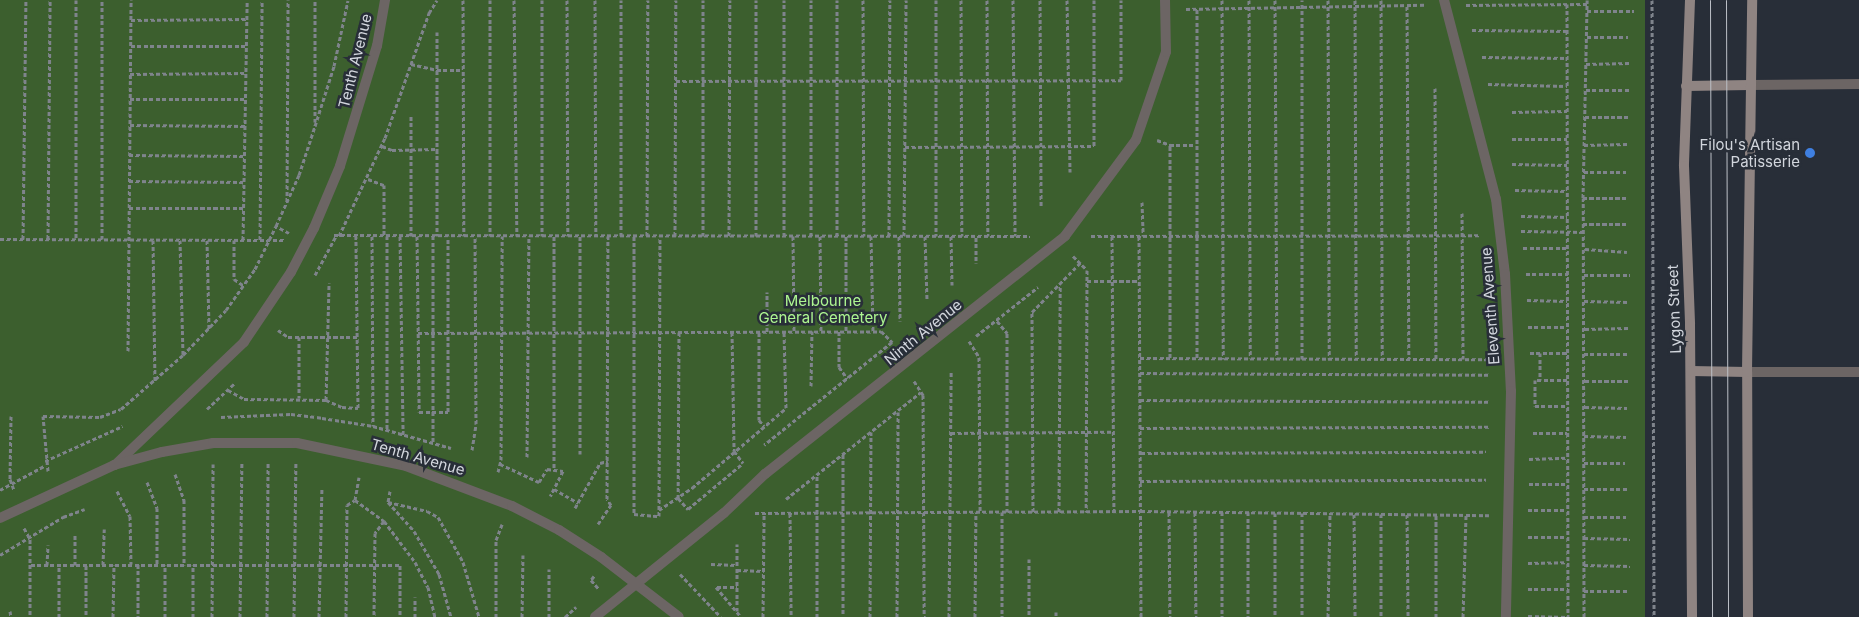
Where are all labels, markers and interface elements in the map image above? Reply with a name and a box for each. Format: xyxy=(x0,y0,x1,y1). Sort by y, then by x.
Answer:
street label: Tenth Avenue xyxy=(335,12,375,110)
place label: Filou's Artisan Patisserie xyxy=(1699,135,1800,170)
marker: Filou's Artisan Patisserie xyxy=(1804,147,1816,159)
street label: Eleventh Avenue xyxy=(1477,247,1503,365)
street label: Lygon Street xyxy=(1663,264,1685,354)
park label: Melbourne General Cemetery xyxy=(759,291,887,326)
street label: Ninth Avenue xyxy=(881,295,965,369)
street label: Tenth Avenue xyxy=(369,435,467,479)

